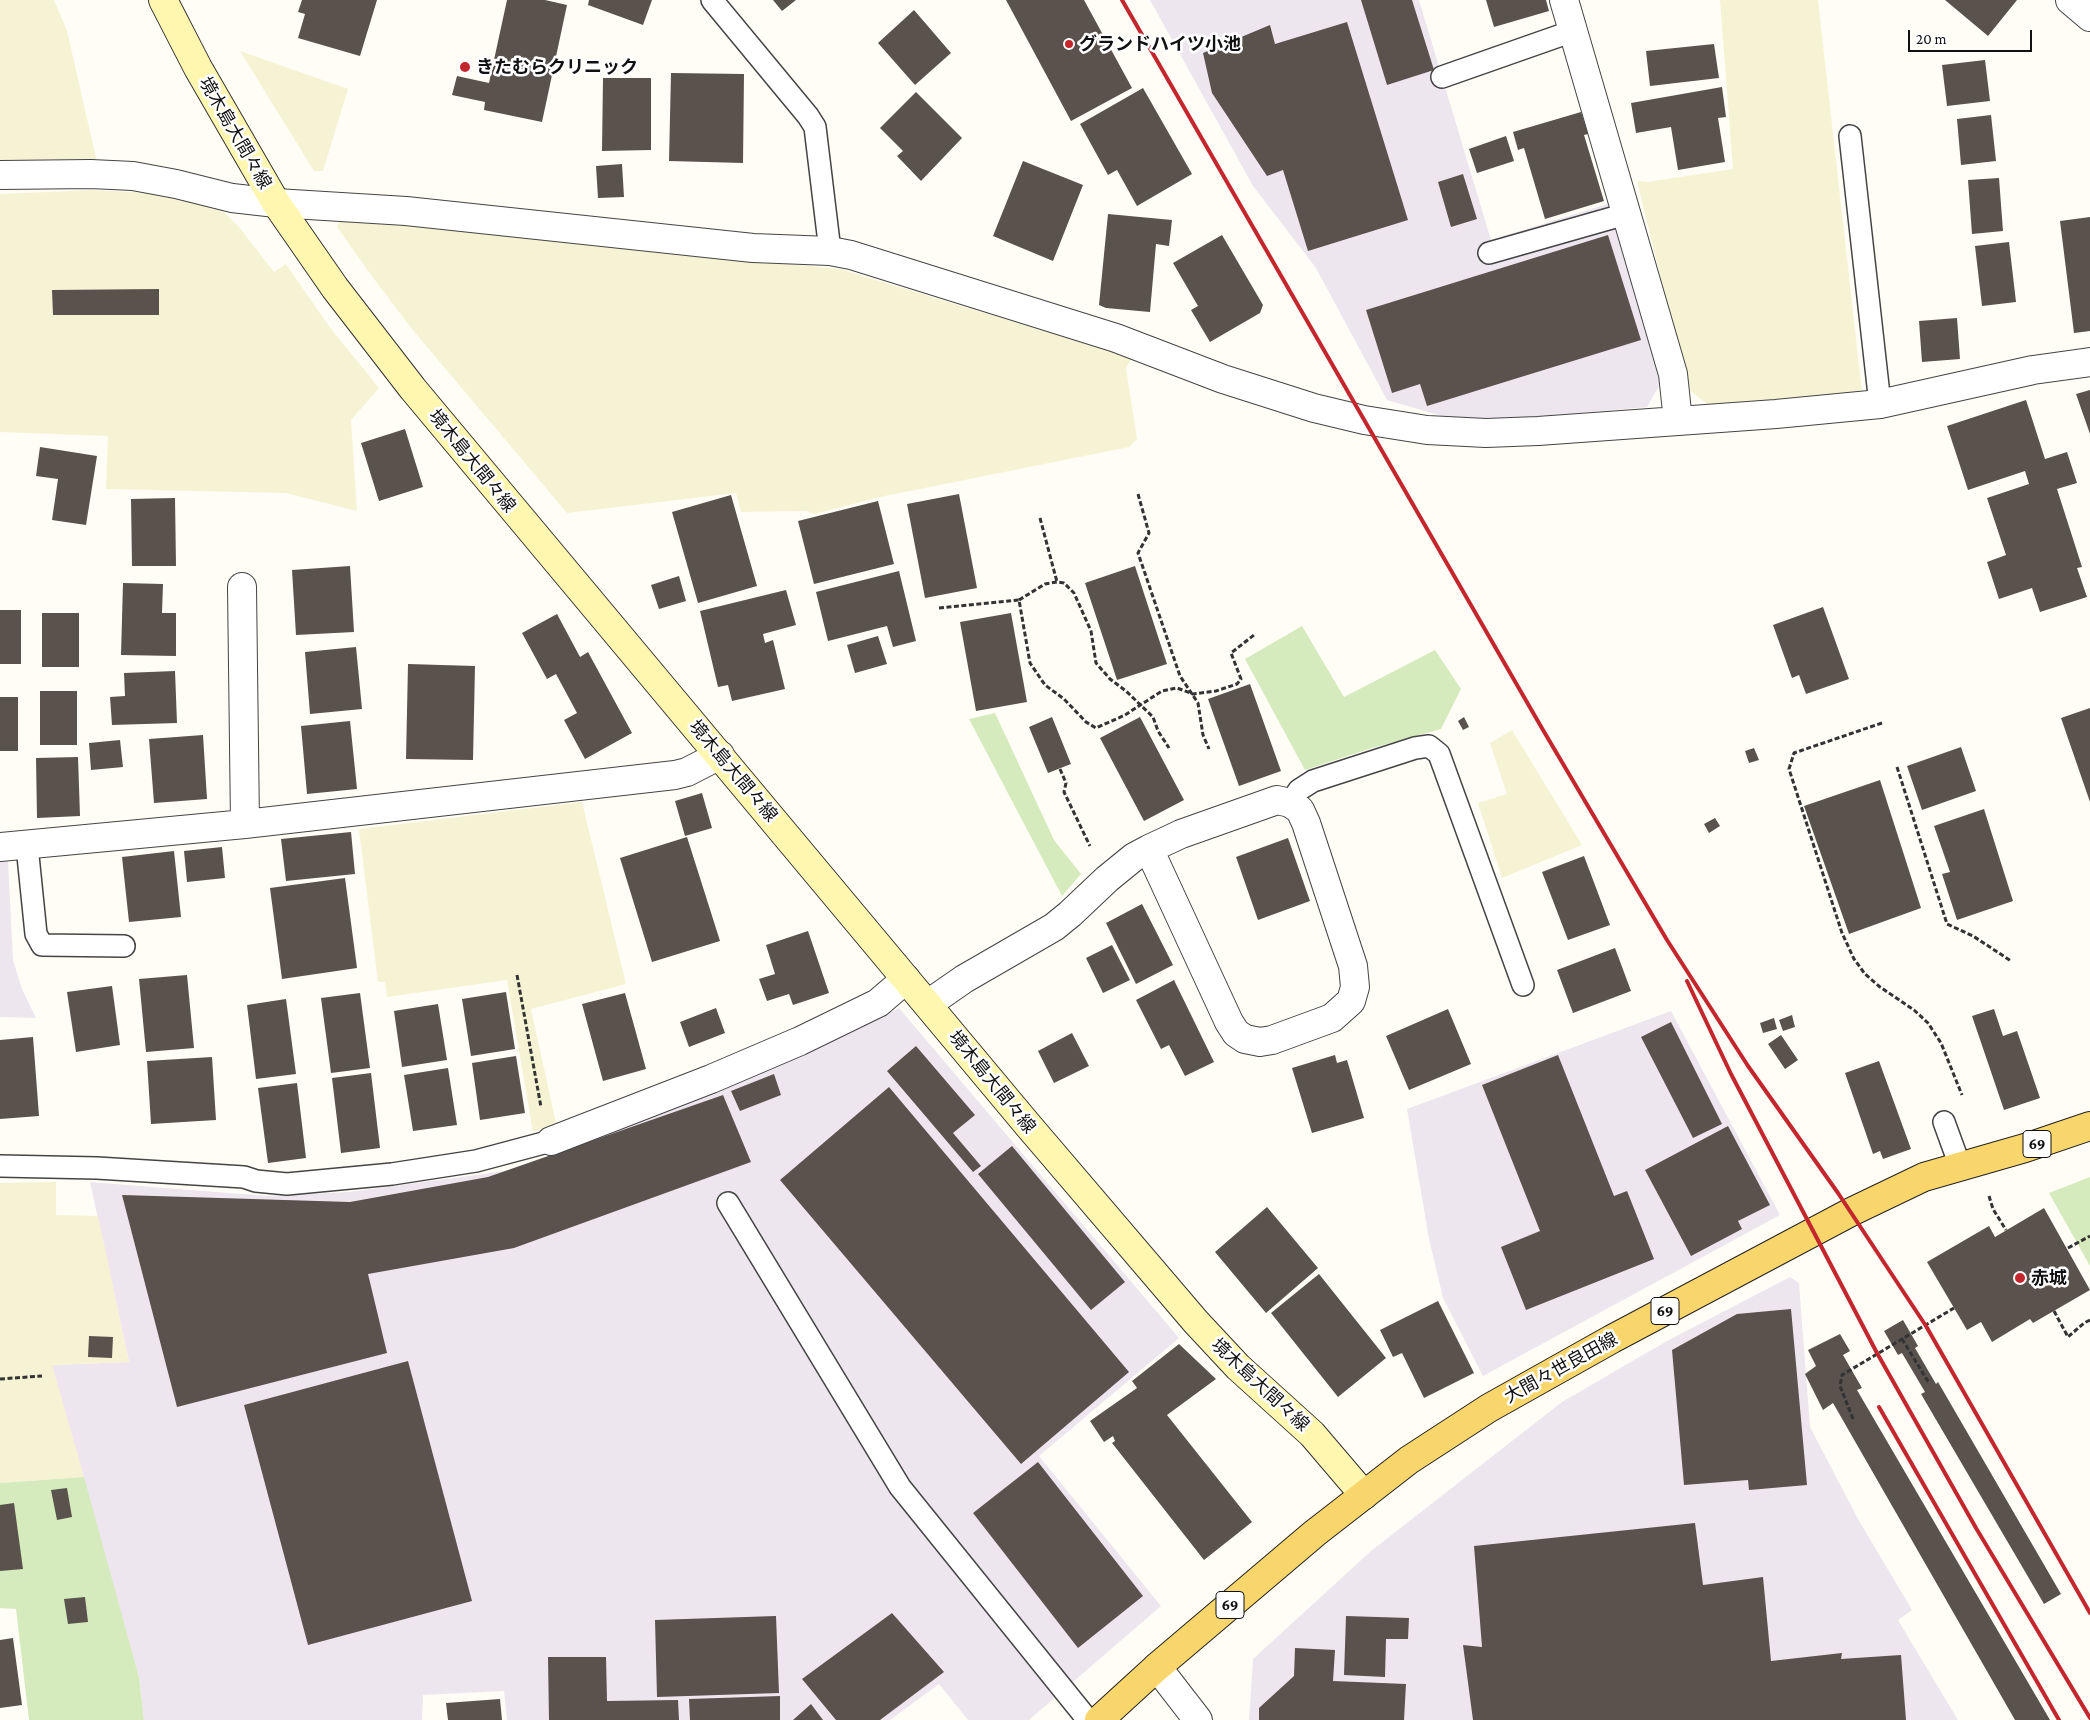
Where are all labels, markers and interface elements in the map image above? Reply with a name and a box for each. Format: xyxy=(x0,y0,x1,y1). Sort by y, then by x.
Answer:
scale bar xyxy=(1910,20,2034,52)
text: 20 m xyxy=(1916,31,1947,47)
place label: グランドハイツ小池 xyxy=(1079,33,1241,55)
marker: グランドハイツ小池 xyxy=(1063,38,1075,50)
place label: きたむらクリニック xyxy=(476,56,638,78)
marker: きたむらクリニック xyxy=(458,60,472,74)
street label: 境木島大間々線 xyxy=(194,73,276,193)
street label: 境木島大間々線 xyxy=(424,405,520,517)
street label: 境木島大間々線 xyxy=(684,716,782,826)
street label: 境木島大間々線 xyxy=(944,1026,1040,1138)
road number: 69 xyxy=(2023,1130,2051,1158)
place label: 赤城 xyxy=(2031,1267,2067,1289)
marker: 赤城 xyxy=(2013,1271,2027,1285)
road number: 69 xyxy=(1651,1298,1679,1324)
street label: 大間々世良田線 xyxy=(1501,1328,1621,1408)
street label: 境木島大間々線 xyxy=(1207,1334,1313,1436)
road number: 69 xyxy=(1216,1592,1244,1618)

